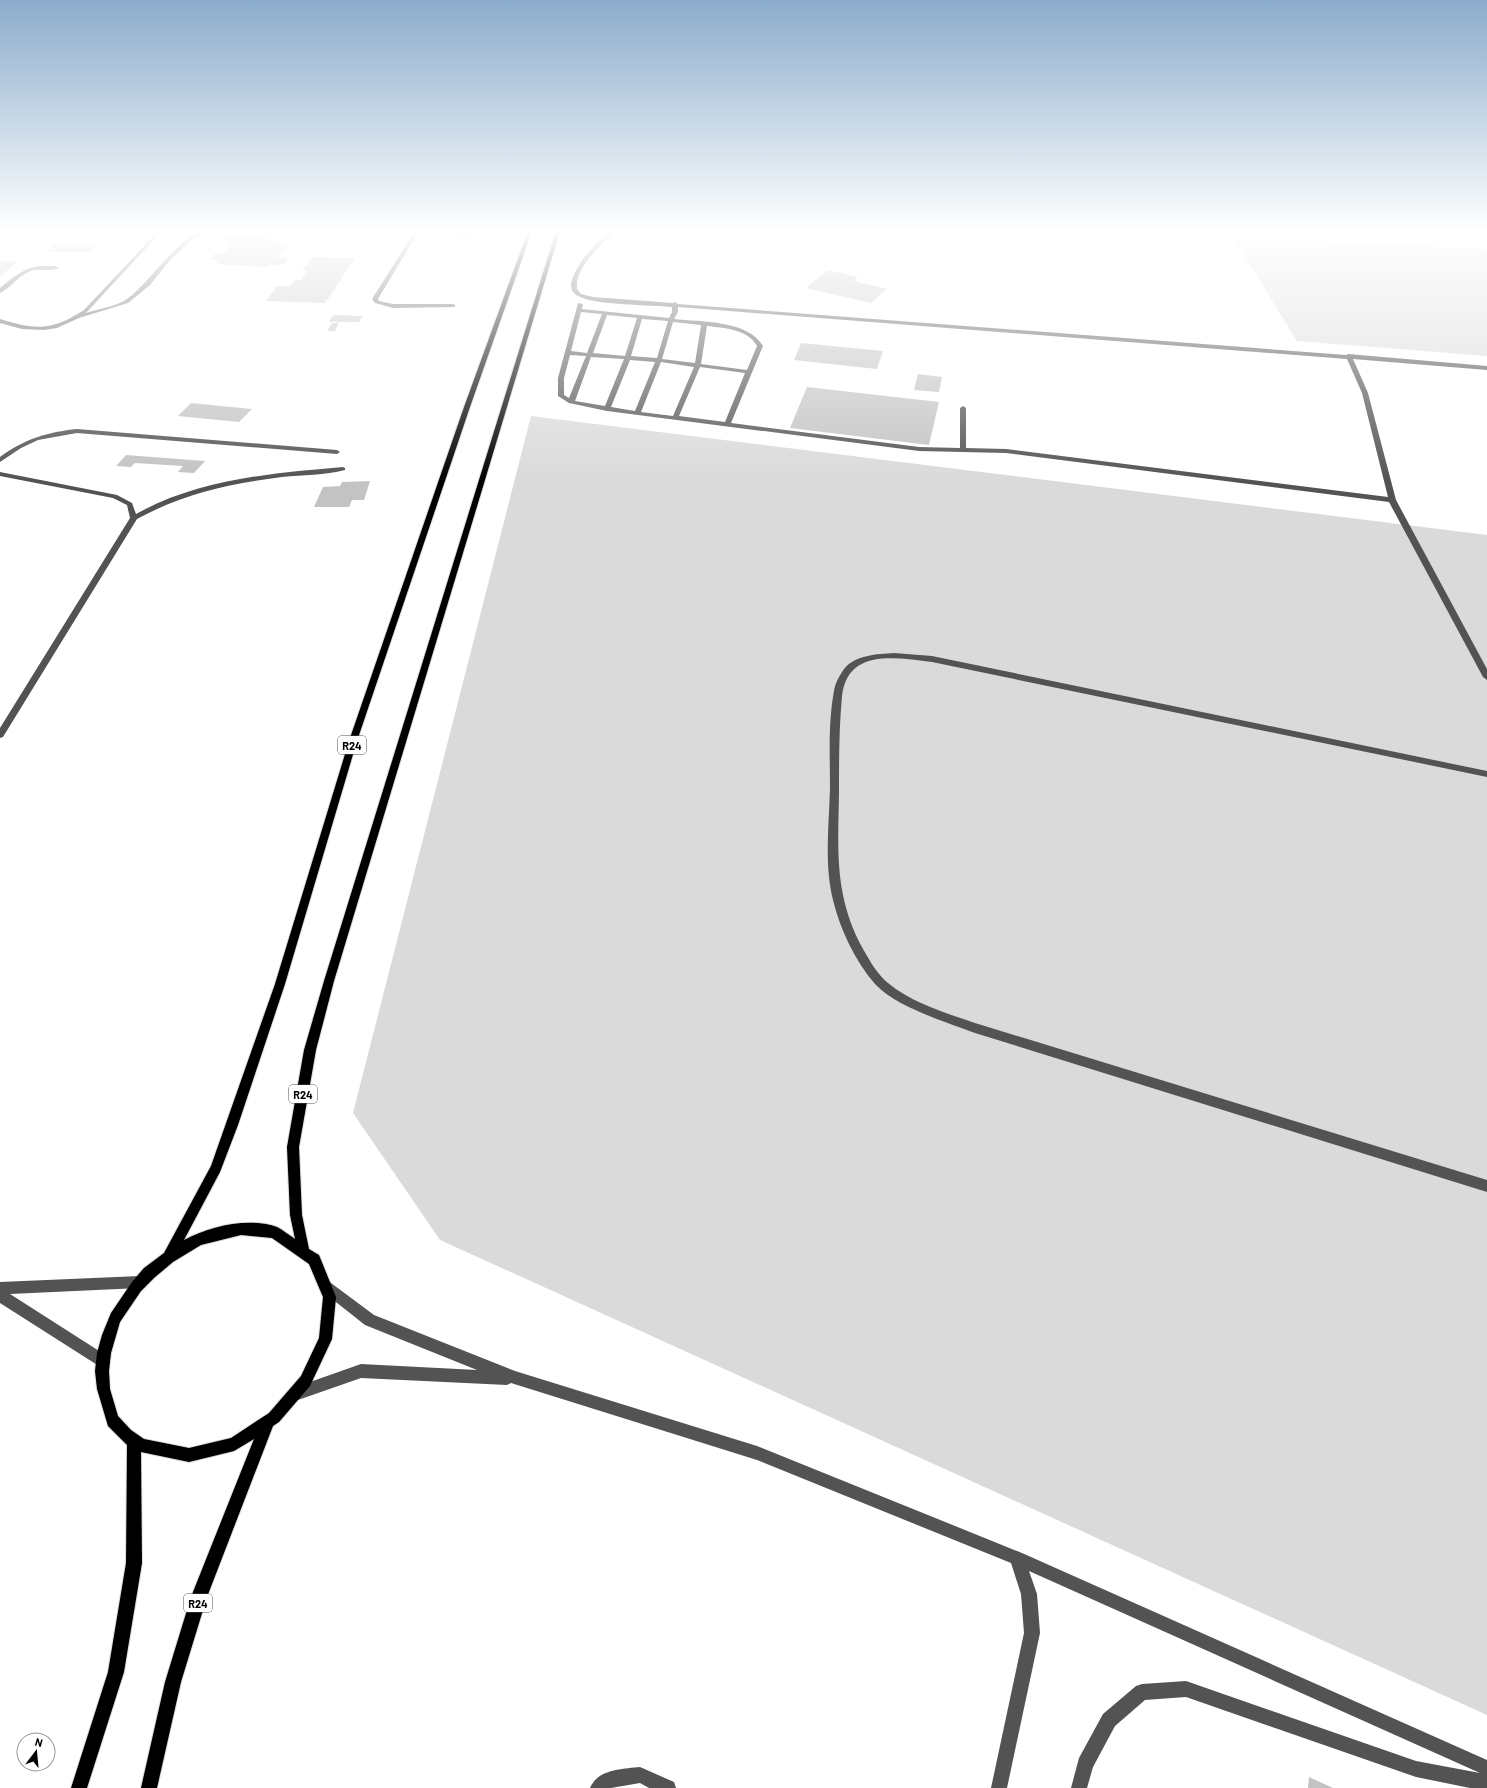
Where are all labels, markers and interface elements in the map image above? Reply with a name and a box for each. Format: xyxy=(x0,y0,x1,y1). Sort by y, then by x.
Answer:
road number: R24 xyxy=(338,736,366,754)
road number: R24 xyxy=(289,1085,317,1103)
road number: R24 xyxy=(184,1594,212,1612)
north arrow xyxy=(16,1732,56,1772)
text: N xyxy=(34,1735,44,1749)

